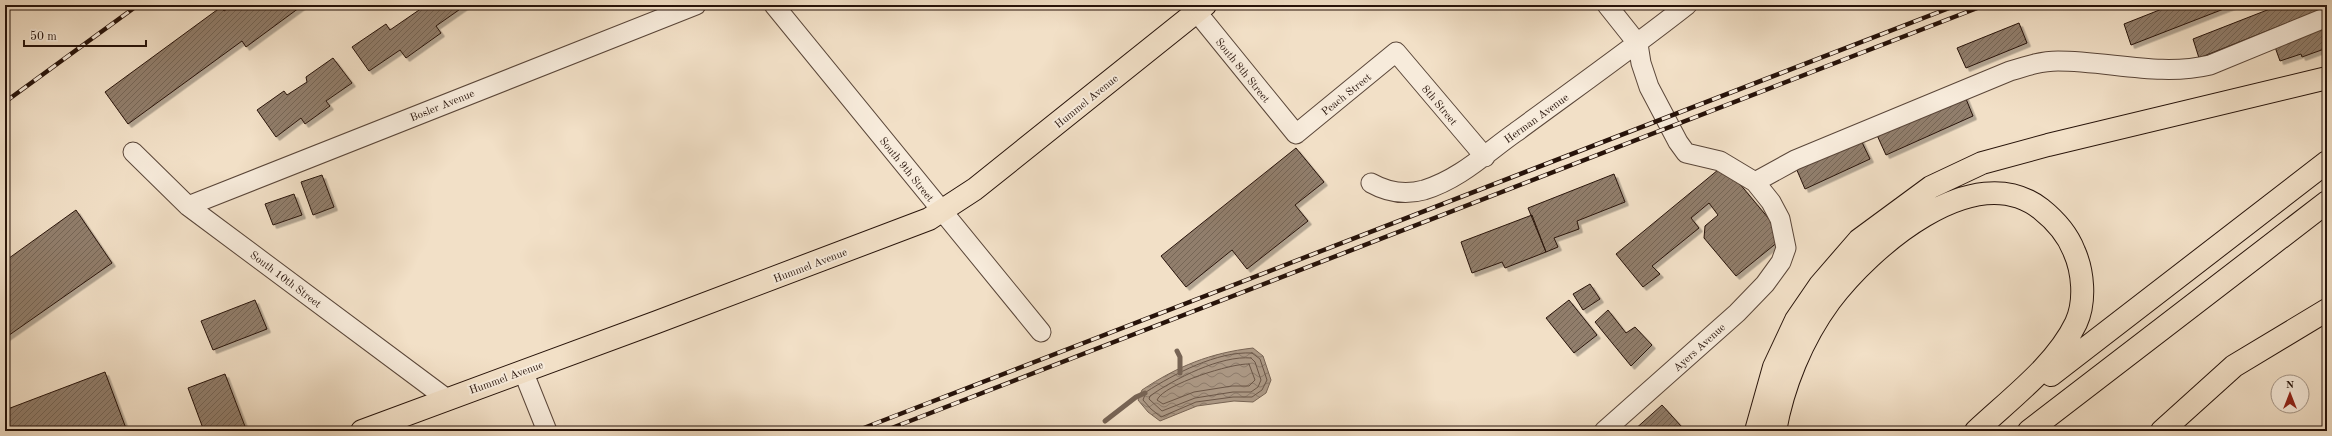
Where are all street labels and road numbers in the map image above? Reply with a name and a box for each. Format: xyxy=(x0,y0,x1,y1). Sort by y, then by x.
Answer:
street label: South 8th Street xyxy=(1213,37,1271,105)
street label: Peach Street xyxy=(1320,72,1374,118)
street label: Hummel Avenue xyxy=(1053,73,1121,131)
street label: 8th Street xyxy=(1419,84,1459,128)
street label: Bosler Avenue xyxy=(409,88,476,124)
street label: Herman Avenue xyxy=(1503,92,1571,146)
street label: South 9th Street xyxy=(877,136,935,204)
street label: Hummel Avenue xyxy=(772,247,849,286)
street label: South 10th Street xyxy=(247,250,323,311)
street label: Ayers Avenue xyxy=(1672,322,1728,374)
street label: Hummel Avenue xyxy=(468,360,545,397)

